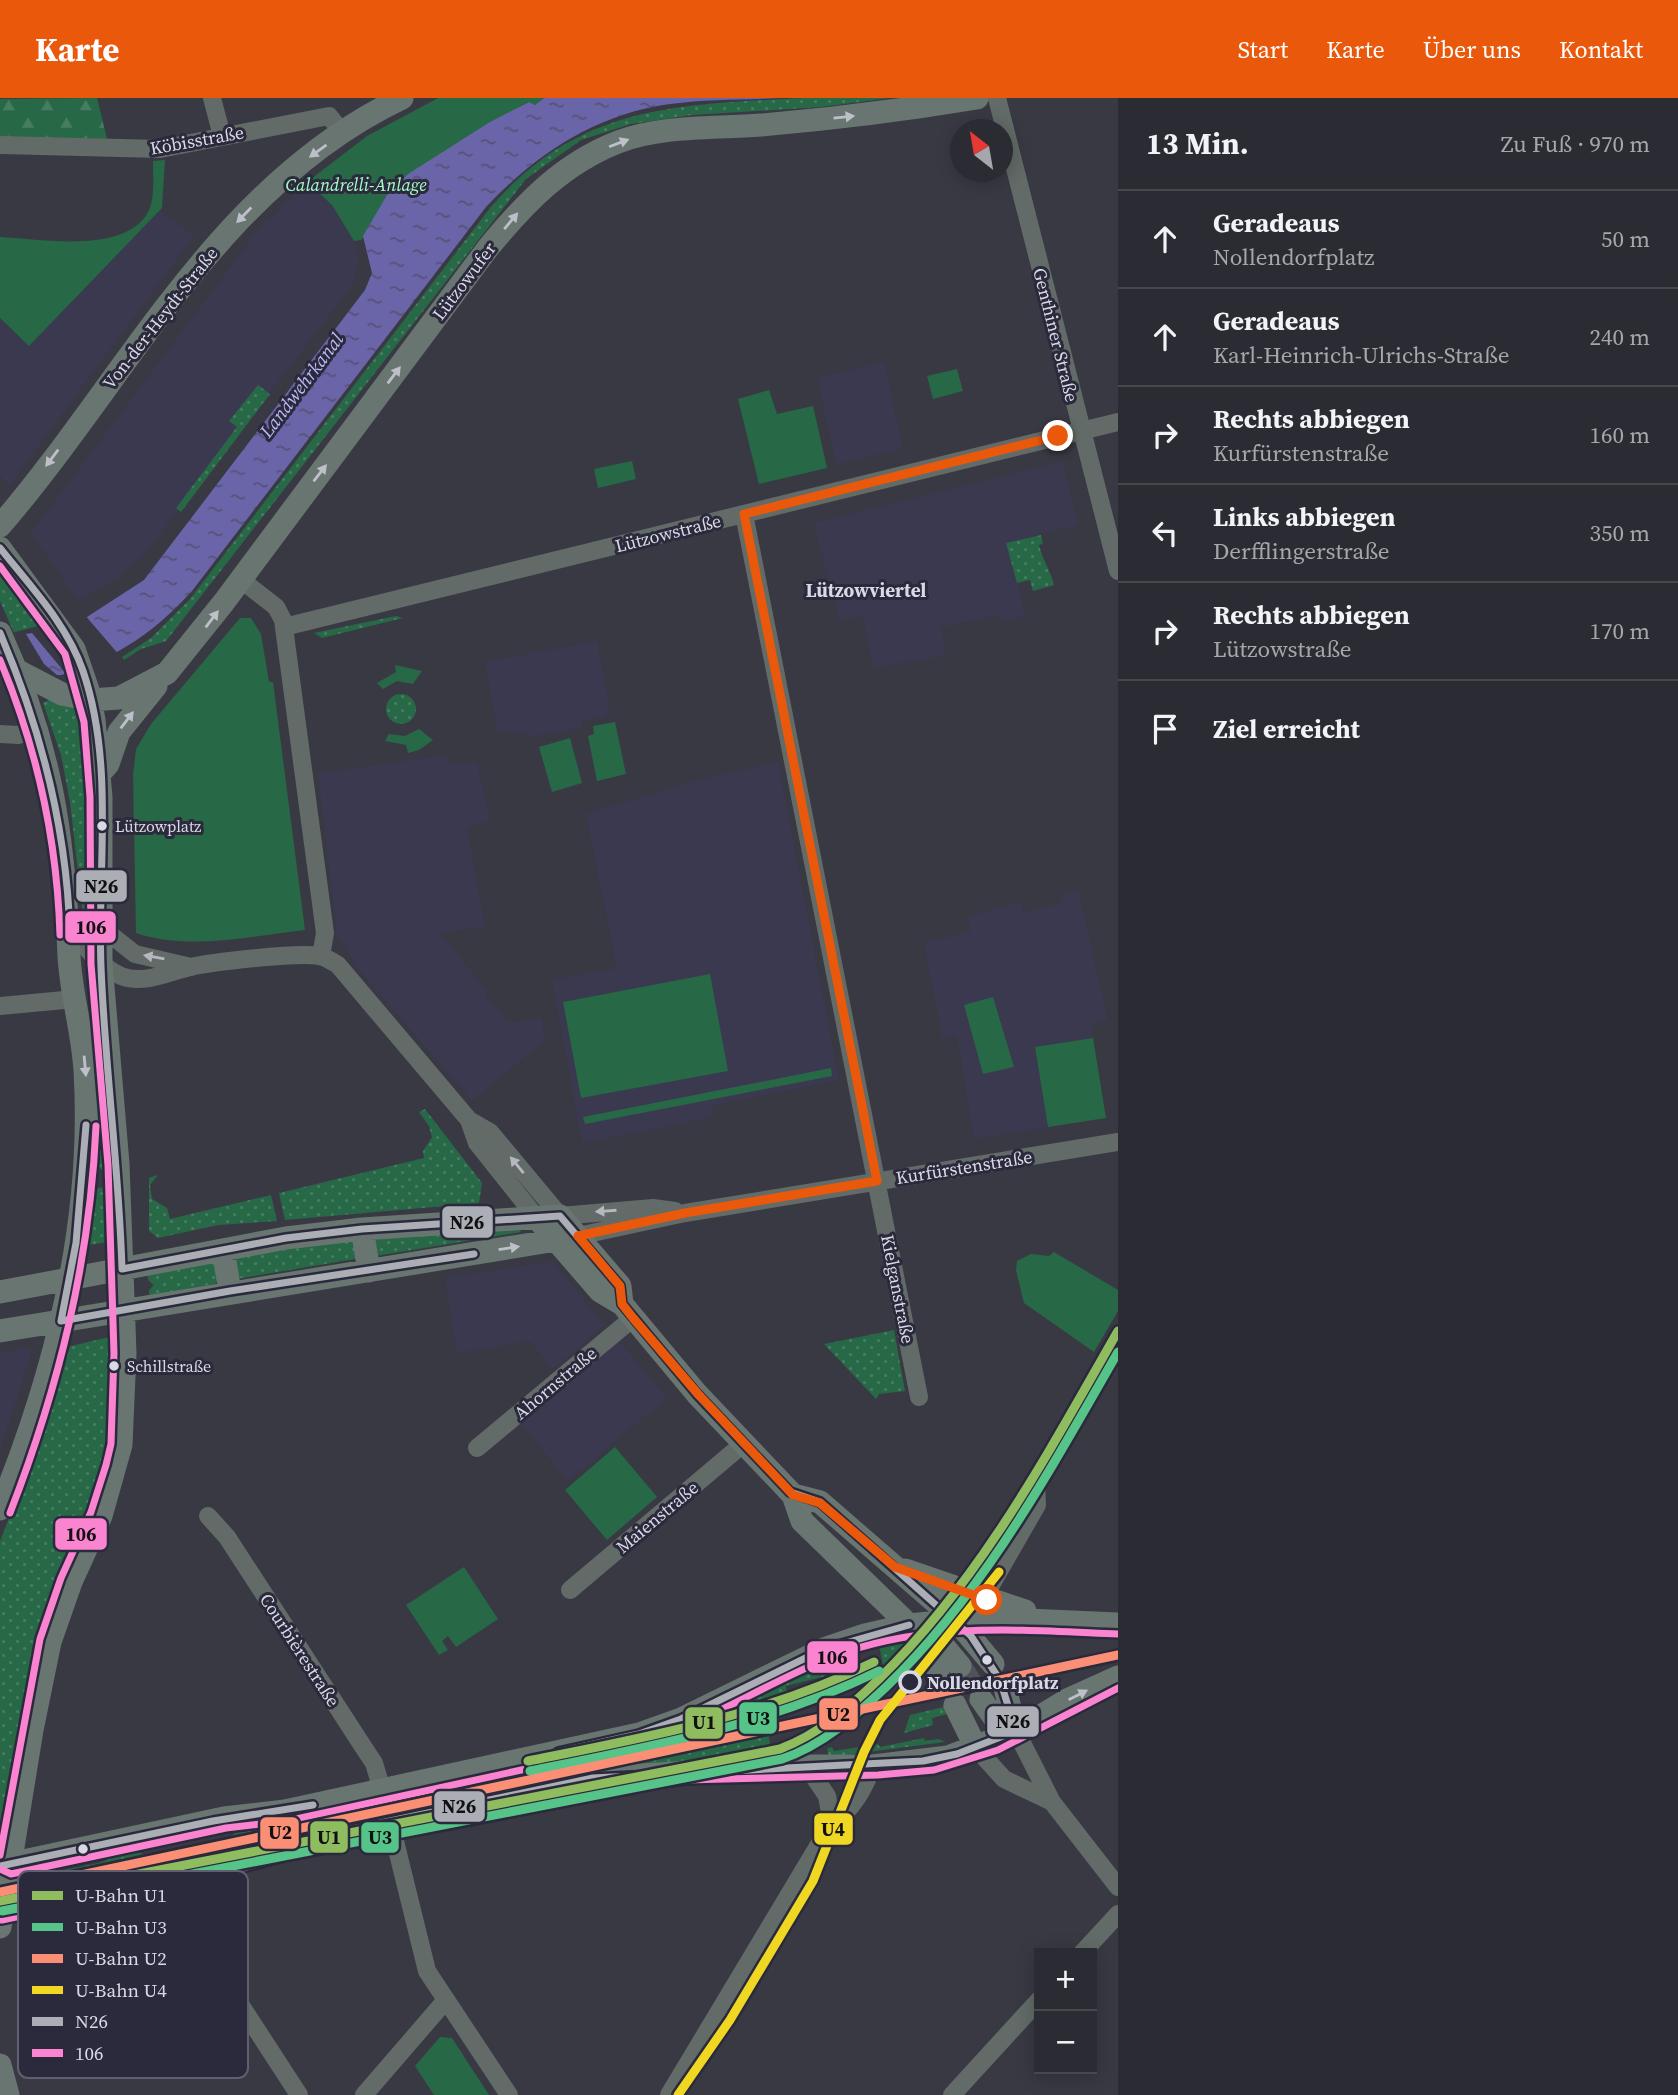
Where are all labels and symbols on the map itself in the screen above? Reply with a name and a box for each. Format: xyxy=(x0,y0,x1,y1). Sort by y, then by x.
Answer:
one-way arrow xyxy=(833,112,855,123)
street label: Köbisstraße xyxy=(148,119,246,161)
north arrow xyxy=(950,119,1013,182)
one-way arrow xyxy=(608,137,629,148)
one-way arrow xyxy=(309,144,327,158)
park label: Calandrelli-Anlage xyxy=(285,172,427,197)
one-way arrow xyxy=(236,206,252,223)
one-way arrow xyxy=(503,212,518,229)
street label: Lützowufer xyxy=(426,236,502,325)
street label: Von-der-Heydt-Straße xyxy=(97,242,223,394)
street label: Genthiner Straße xyxy=(1027,265,1085,405)
water label: Landwehrkanal xyxy=(252,327,349,443)
one-way arrow xyxy=(387,366,401,384)
route end xyxy=(1042,420,1073,451)
one-way arrow xyxy=(45,449,60,467)
one-way arrow xyxy=(313,464,327,482)
street label: Lützowstraße xyxy=(612,508,724,558)
district label: Lützowviertel xyxy=(806,577,927,603)
one-way arrow xyxy=(204,610,218,628)
one-way arrow xyxy=(120,712,135,730)
place label: Lützowplatz xyxy=(115,815,201,837)
marker: Lützowplatz xyxy=(95,819,109,833)
line badge: N26 xyxy=(75,869,128,903)
text: N26 xyxy=(84,873,118,899)
line badge: 106 xyxy=(64,910,117,944)
text: 106 xyxy=(76,914,106,940)
one-way arrow xyxy=(143,951,165,962)
one-way arrow xyxy=(79,1056,90,1078)
street label: Kurfürstenstraße xyxy=(894,1144,1034,1190)
one-way arrow xyxy=(509,1156,525,1174)
line badge: N26 xyxy=(441,1205,494,1239)
one-way arrow xyxy=(595,1206,617,1217)
text: N26 xyxy=(450,1209,484,1235)
street label: Kielganstraße xyxy=(875,1232,921,1346)
one-way arrow xyxy=(498,1242,520,1253)
street label: Ahornstraße xyxy=(508,1341,602,1425)
place label: Schillstraße xyxy=(127,1355,211,1377)
marker: Schillstraße xyxy=(107,1359,121,1373)
street label: Maienstraße xyxy=(610,1475,704,1559)
line badge: 106 xyxy=(54,1517,108,1551)
text: 106 xyxy=(66,1521,96,1547)
route start xyxy=(971,1584,1002,1615)
street label: Courbièrestraße xyxy=(254,1588,346,1712)
line badge: 106 xyxy=(806,1640,859,1674)
text: 106 xyxy=(817,1644,847,1670)
unlabelled marker xyxy=(980,1653,994,1667)
place label: Nollendorfplatz xyxy=(927,1670,1059,1695)
marker: Nollendorfplatz xyxy=(899,1671,921,1693)
one-way arrow xyxy=(1068,1689,1088,1700)
line badge: U2 xyxy=(818,1697,859,1731)
line badge: U3 xyxy=(738,1701,778,1735)
text: U2 xyxy=(826,1701,850,1727)
text: U3 xyxy=(746,1705,770,1731)
line badge: N26 xyxy=(986,1705,1040,1738)
line badge: U1 xyxy=(684,1706,724,1740)
text: N26 xyxy=(996,1708,1030,1734)
text: U1 xyxy=(692,1709,716,1735)
line badge: N26 xyxy=(433,1790,486,1823)
text: N26 xyxy=(442,1793,476,1819)
line badge: U4 xyxy=(813,1812,854,1846)
line badge: U2 xyxy=(259,1816,300,1850)
text: U4 xyxy=(821,1816,845,1842)
text: U2 xyxy=(268,1819,292,1845)
line badge: U1 xyxy=(309,1820,349,1854)
line badge: U3 xyxy=(360,1821,400,1854)
text: U1 xyxy=(317,1824,341,1850)
text: U3 xyxy=(368,1824,392,1850)
unlabelled marker xyxy=(76,1842,90,1856)
legend xyxy=(18,1871,248,2078)
text: U-Bahn U1 xyxy=(75,1882,167,1908)
text: U-Bahn U3 xyxy=(75,1914,167,1940)
text: U-Bahn U2 xyxy=(75,1945,167,1971)
text: U-Bahn U4 xyxy=(75,1977,167,2003)
text: N26 xyxy=(75,2008,108,2034)
text: 106 xyxy=(75,2040,104,2066)

